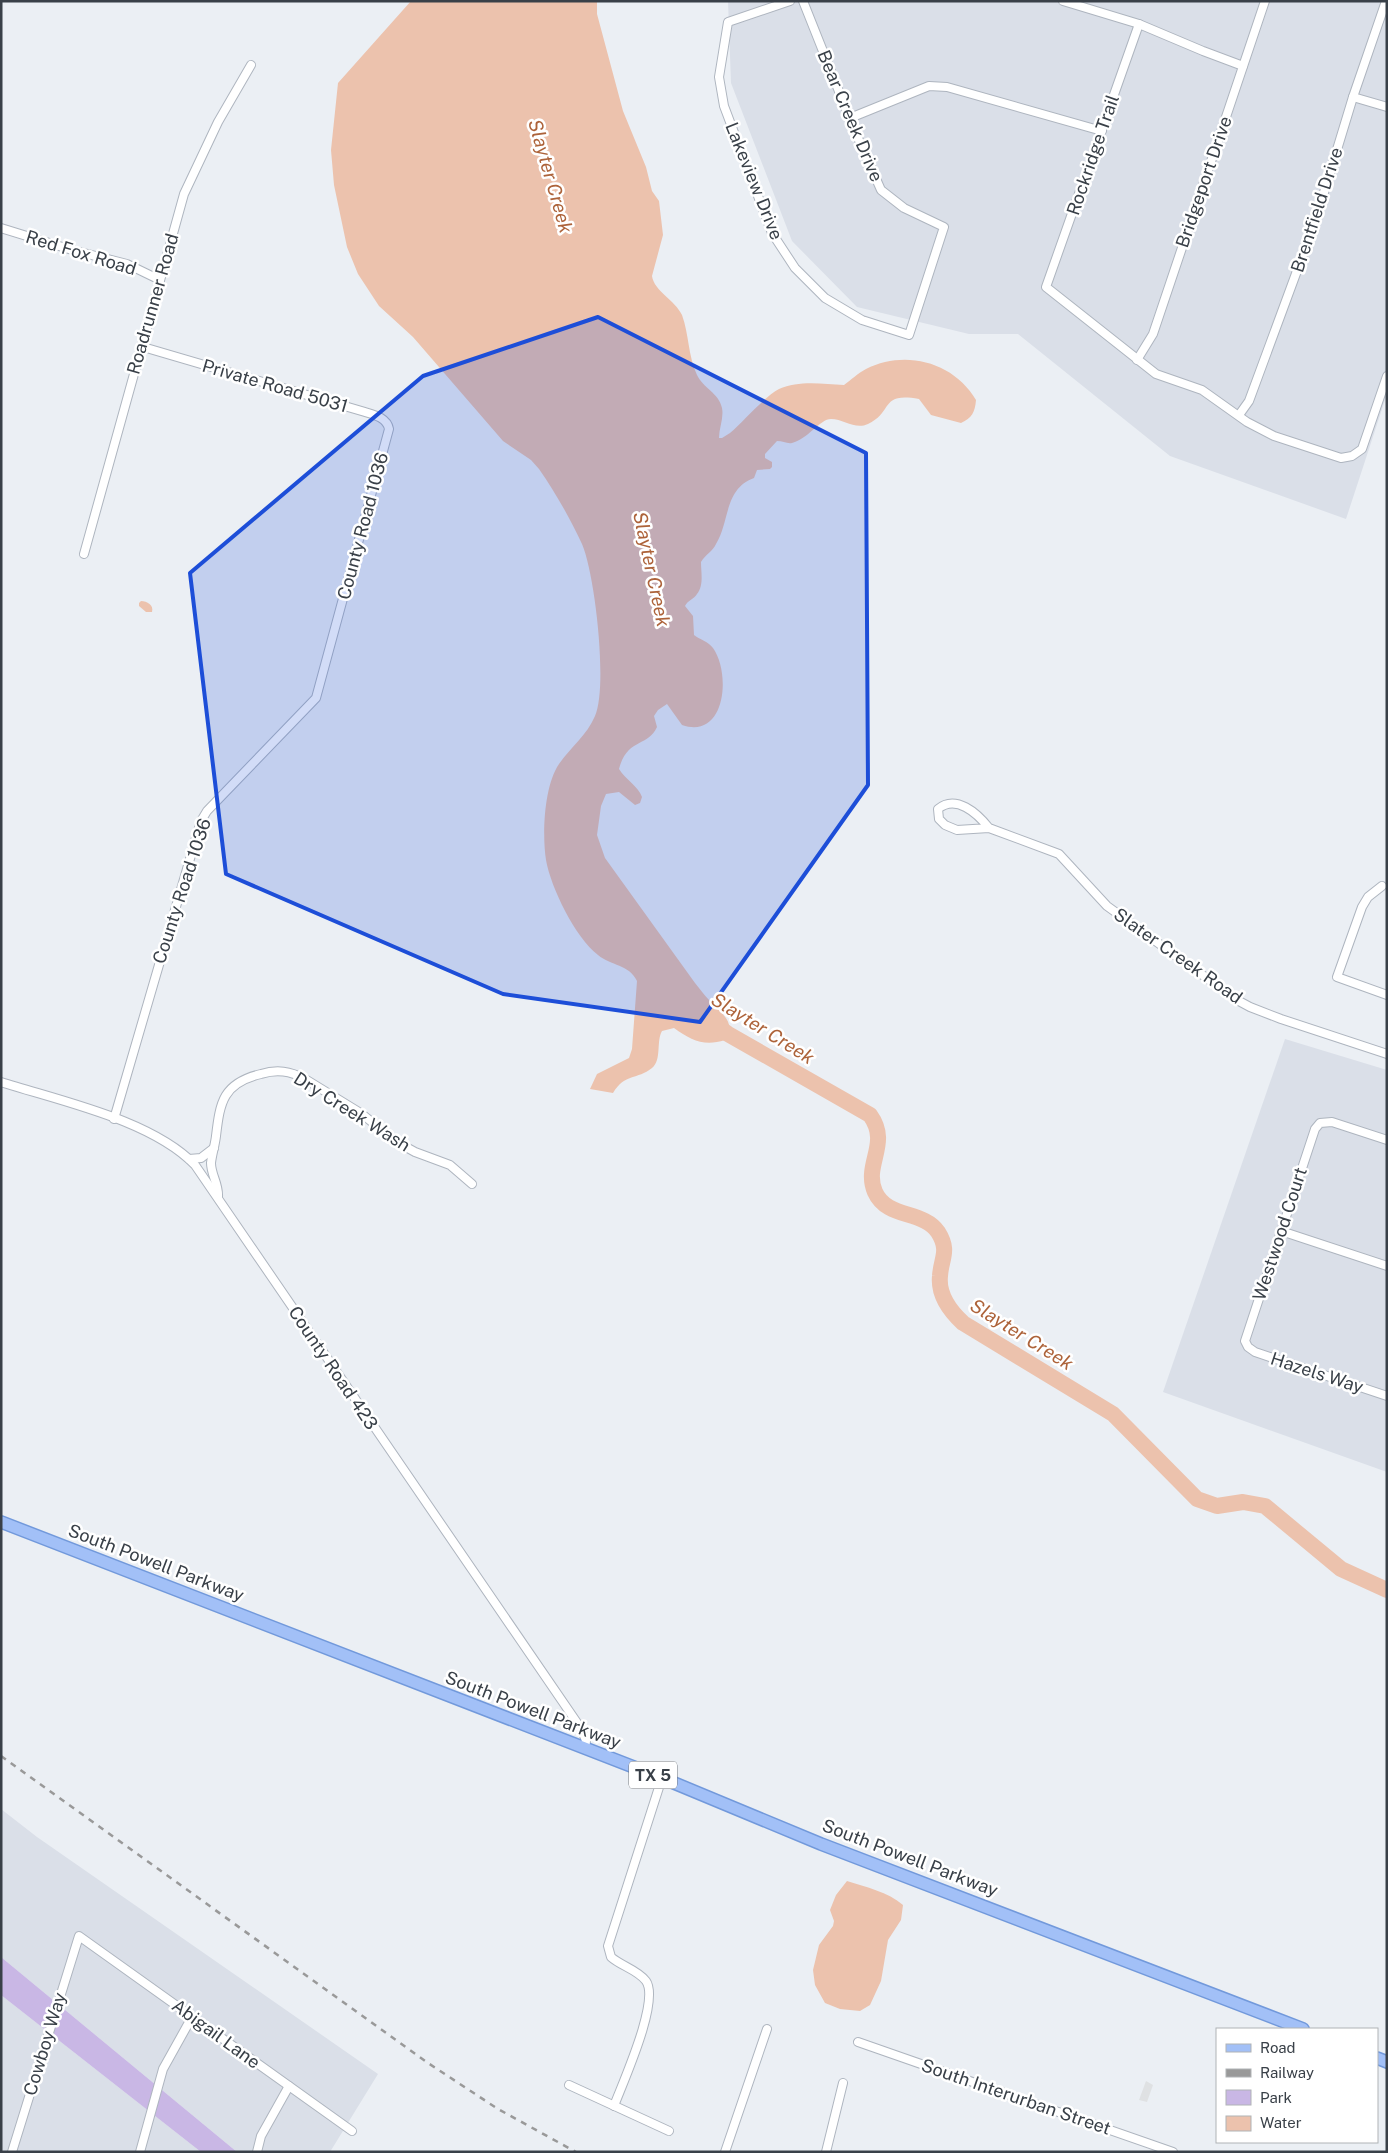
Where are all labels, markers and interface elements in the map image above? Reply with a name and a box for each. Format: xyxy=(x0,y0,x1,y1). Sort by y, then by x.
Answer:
street label: Bear Creek Drive xyxy=(813,47,888,185)
street label: Rockridge Trail xyxy=(1062,92,1123,218)
street label: Bridgeport Drive xyxy=(1171,113,1236,250)
water label: Slayter Creek xyxy=(524,117,578,236)
street label: Lakeview Drive xyxy=(721,119,788,243)
street label: Brentfield Drive xyxy=(1286,145,1347,275)
street label: Red Fox Road xyxy=(23,226,139,279)
street label: Roadrunner Road xyxy=(122,231,183,377)
street label: Private Road 5031 xyxy=(200,355,350,416)
street label: County Road 1036 xyxy=(333,450,392,602)
water label: Slayter Creek xyxy=(629,509,675,629)
street label: County Road 1036 xyxy=(148,815,215,966)
street label: Slater Creek Road xyxy=(1110,903,1247,1008)
water label: Slayter Creek xyxy=(707,988,819,1069)
street label: Dry Creek Wash xyxy=(290,1067,414,1156)
street label: Westwood Court xyxy=(1248,1165,1311,1303)
water label: Slayter Creek xyxy=(966,1294,1078,1375)
street label: County Road 423 xyxy=(284,1302,382,1433)
street label: Hazels Way xyxy=(1268,1348,1367,1398)
street label: South Powell Parkway xyxy=(65,1519,247,1606)
street label: South Powell Parkway xyxy=(442,1666,624,1753)
road number: TX 5 xyxy=(629,1762,677,1788)
street label: South Powell Parkway xyxy=(819,1814,1001,1901)
street label: Cowboy Way xyxy=(19,1990,70,2098)
street label: Abigail Lane xyxy=(168,1995,264,2073)
legend xyxy=(1216,2028,1378,2143)
text: Road xyxy=(1260,2039,1296,2056)
street label: South Interurban Street xyxy=(919,2054,1114,2139)
text: Railway xyxy=(1260,2064,1314,2081)
text: Park xyxy=(1260,2089,1292,2106)
text: Water xyxy=(1260,2114,1302,2131)

